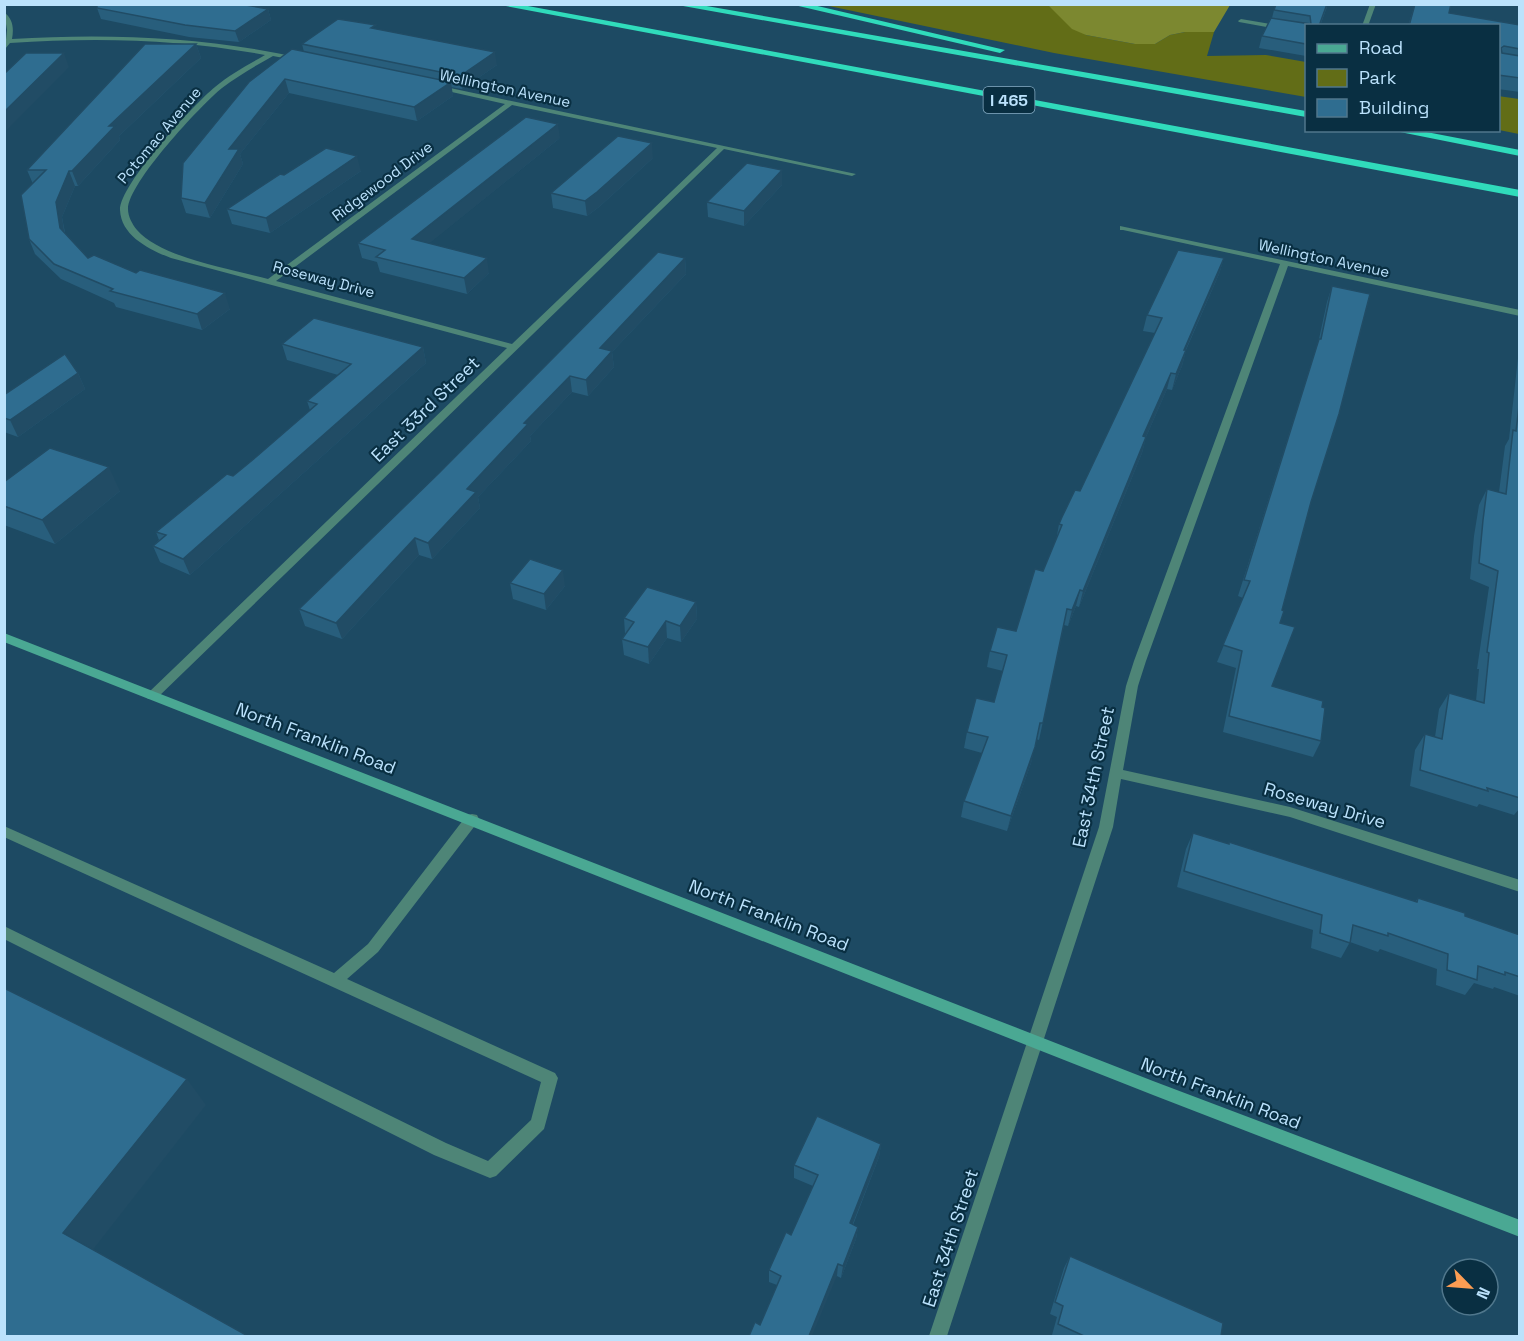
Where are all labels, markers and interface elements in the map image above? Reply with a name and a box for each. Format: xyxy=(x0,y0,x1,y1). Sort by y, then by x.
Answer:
legend xyxy=(1305,24,1500,132)
text: Road xyxy=(1359,36,1403,59)
street label: Wellington Avenue xyxy=(438,65,572,111)
text: Park xyxy=(1359,66,1397,89)
street label: Potomac Avenue xyxy=(113,83,205,187)
road number: I 465 xyxy=(984,87,1034,113)
text: Building xyxy=(1359,96,1429,119)
street label: Ridgewood Drive xyxy=(328,137,436,225)
street label: Wellington Avenue xyxy=(1257,235,1391,281)
street label: Roseway Drive xyxy=(271,256,377,302)
street label: East 33rd Street xyxy=(366,351,484,467)
street label: North Franklin Road xyxy=(233,697,399,779)
street label: East 34th Street xyxy=(1067,704,1119,850)
street label: Roseway Drive xyxy=(1261,777,1389,833)
street label: North Franklin Road xyxy=(686,874,852,956)
street label: North Franklin Road xyxy=(1138,1052,1304,1134)
street label: East 34th Street xyxy=(917,1166,983,1310)
north arrow xyxy=(1440,1257,1500,1317)
text: N xyxy=(1471,1284,1495,1302)

